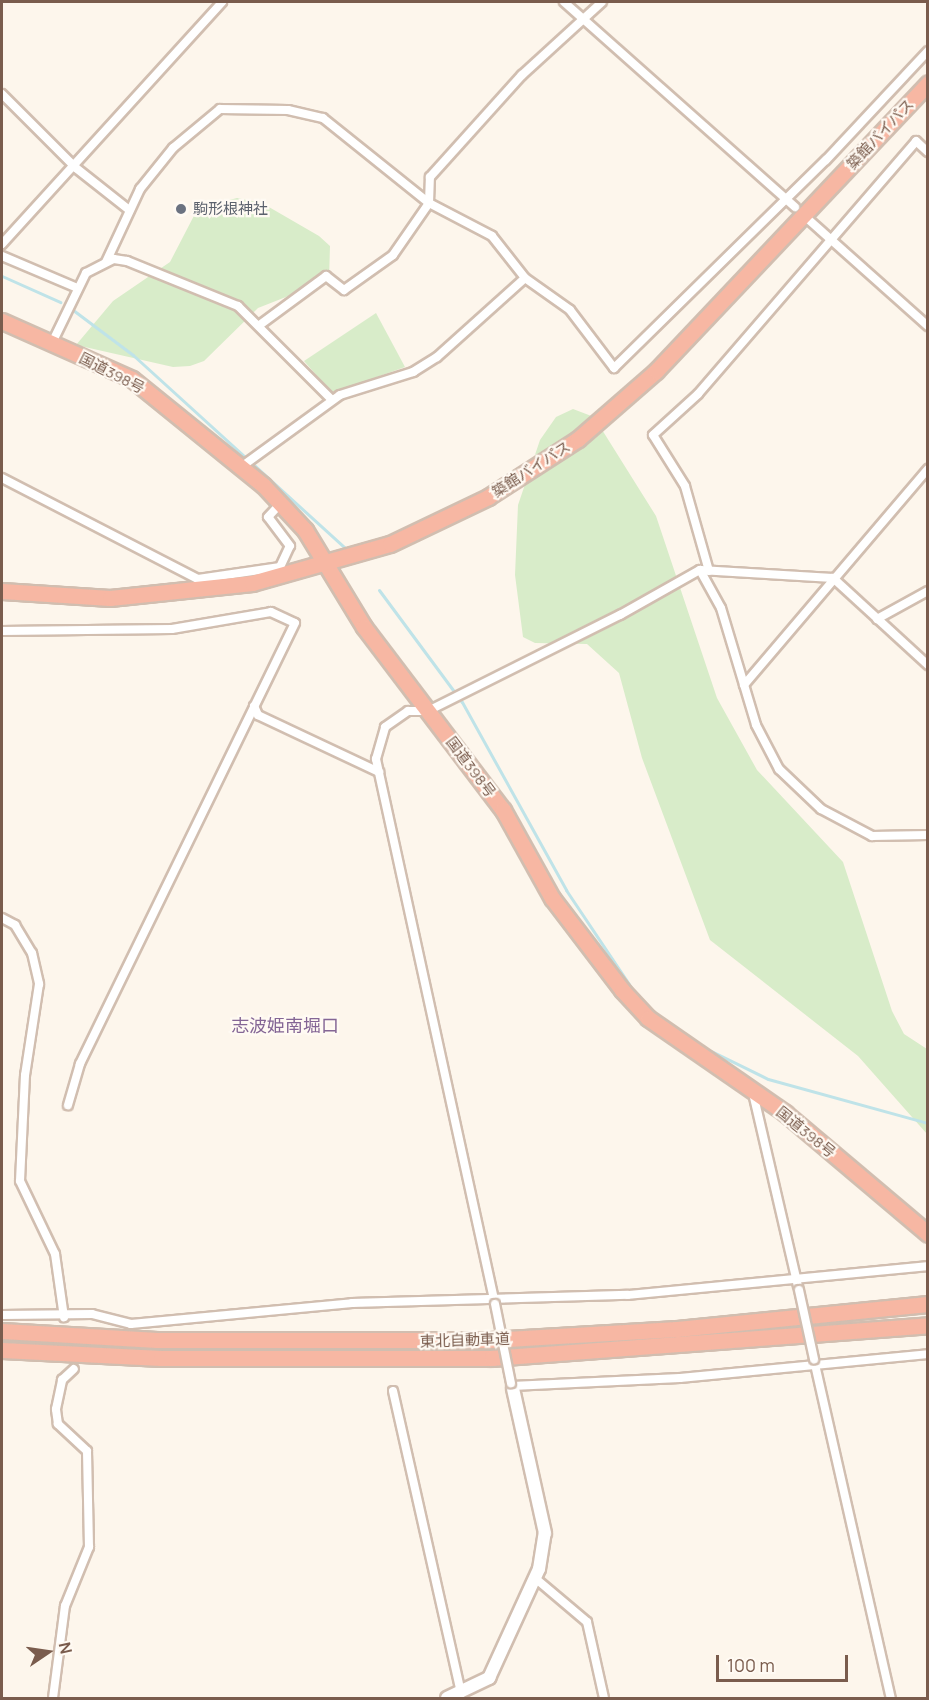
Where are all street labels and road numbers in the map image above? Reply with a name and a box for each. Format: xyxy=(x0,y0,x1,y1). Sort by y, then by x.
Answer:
street label: 築館バイパス xyxy=(843,95,917,173)
street label: 国道398号 xyxy=(76,349,148,397)
street label: 築館バイパス xyxy=(488,437,574,501)
street label: 国道398号 xyxy=(442,733,500,801)
street label: 国道398号 xyxy=(773,1103,839,1161)
street label: 東北自動車道 xyxy=(420,1329,510,1351)

